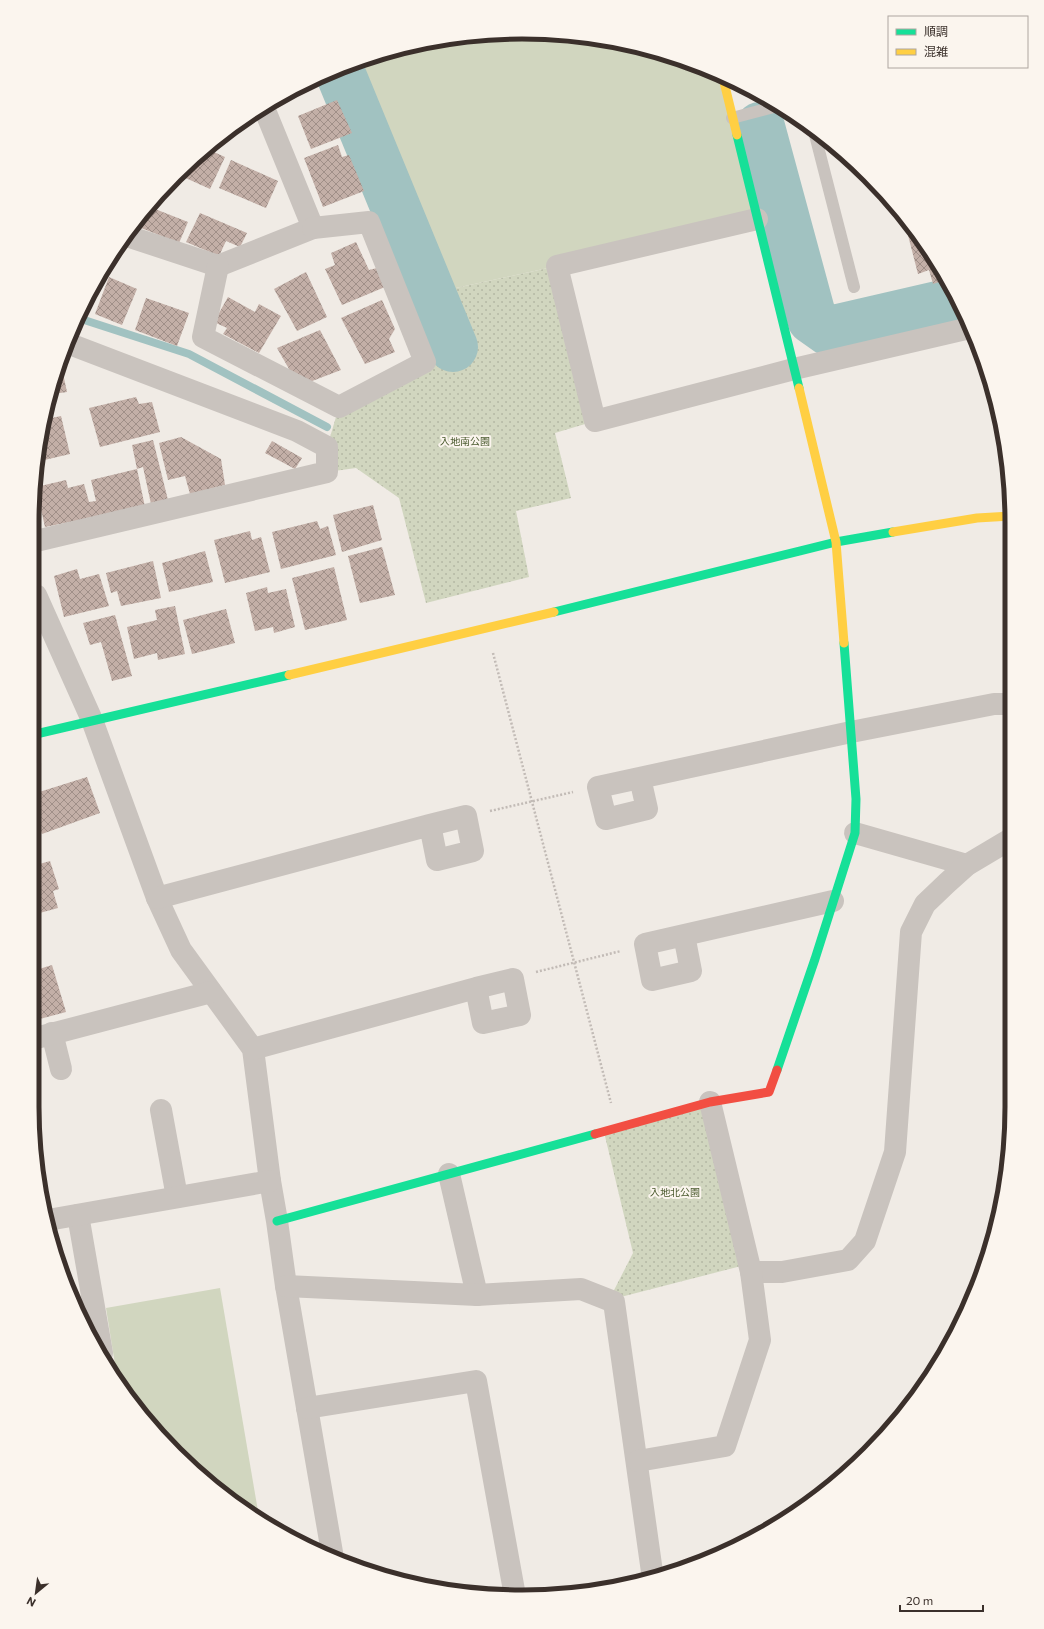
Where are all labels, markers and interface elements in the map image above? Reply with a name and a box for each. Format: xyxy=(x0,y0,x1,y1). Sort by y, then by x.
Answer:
legend xyxy=(888,16,1028,68)
text: 順調 xyxy=(924,24,948,38)
text: 混雑 xyxy=(924,44,948,58)
park label: 入地南公園 xyxy=(440,435,490,447)
park label: 入地北公園 xyxy=(650,1186,700,1198)
north arrow xyxy=(16,1573,56,1613)
scale bar xyxy=(900,1587,983,1613)
text: 20 m xyxy=(906,1593,933,1607)
text: N xyxy=(24,1594,38,1610)

